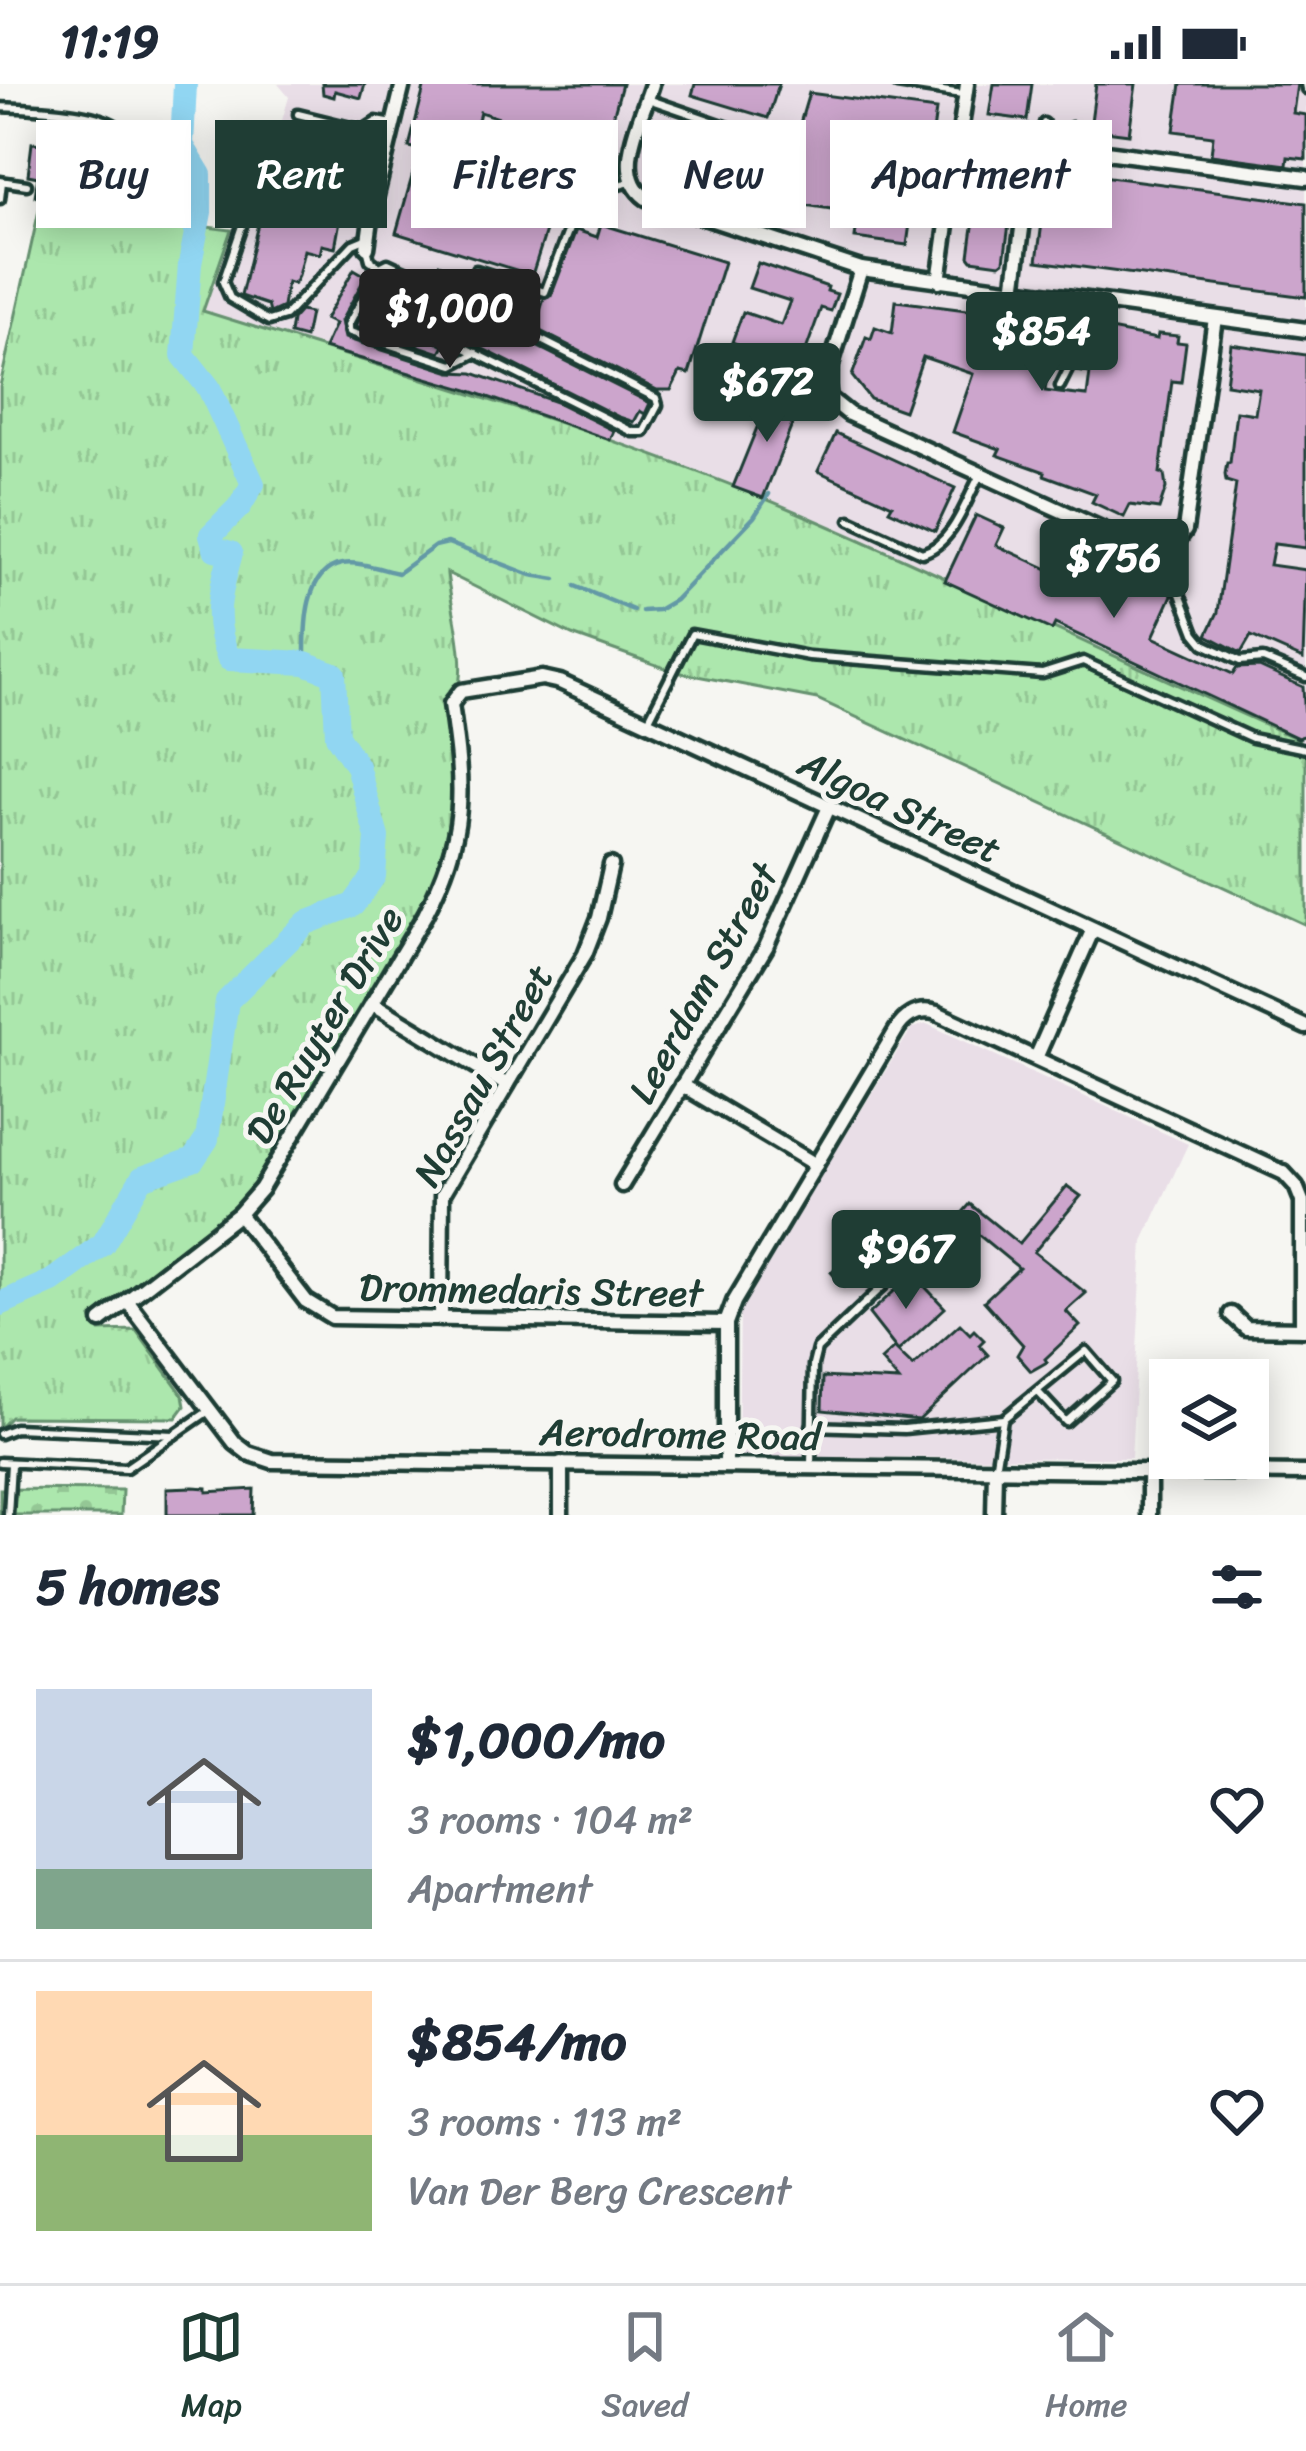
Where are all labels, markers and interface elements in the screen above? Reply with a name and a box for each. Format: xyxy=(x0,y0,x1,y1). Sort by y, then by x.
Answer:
text: 11:19 xyxy=(60,2,159,82)
chip: Buy xyxy=(36,120,191,228)
chip: Rent xyxy=(215,120,387,228)
chip: Filters xyxy=(411,120,618,228)
chip: New xyxy=(642,120,806,228)
chip: Apartment xyxy=(830,120,1112,228)
pin: $1,000 xyxy=(352,269,548,371)
text: $1,000 xyxy=(386,273,514,342)
pin: $854 xyxy=(971,292,1113,394)
text: $854 xyxy=(993,296,1091,365)
pin: $672 xyxy=(696,343,838,445)
text: $672 xyxy=(720,347,814,416)
pin: $756 xyxy=(1043,519,1185,621)
text: $756 xyxy=(1067,523,1161,592)
street label: Algoa Street xyxy=(786,728,1013,883)
street label: Leerdam Street xyxy=(608,848,799,1117)
street label: De Ruyter Drive xyxy=(225,892,423,1158)
street label: Nassau Street xyxy=(393,950,573,1200)
pin: $967 xyxy=(835,1210,977,1312)
text: $967 xyxy=(859,1214,953,1283)
street label: Drommedaris Street xyxy=(358,1253,705,1328)
map controls xyxy=(1149,1359,1269,1479)
button: layers xyxy=(1149,1359,1269,1479)
street label: Aerodrome Road xyxy=(538,1397,824,1471)
text: 5 homes xyxy=(36,1542,219,1632)
icon: filters xyxy=(1204,1554,1270,1620)
text: $1,000/mo xyxy=(408,1695,665,1785)
icon: home xyxy=(132,1737,276,1881)
icon: heart xyxy=(1204,1776,1270,1842)
text: 3 rooms · 104 m² xyxy=(408,1785,693,1854)
text: Apartment xyxy=(408,1854,592,1923)
text: $854/mo xyxy=(408,1997,627,2087)
icon: home xyxy=(132,2039,276,2183)
icon: heart xyxy=(1204,2078,1270,2144)
text: 3 rooms · 113 m² xyxy=(408,2087,682,2156)
text: Van Der Berg Crescent xyxy=(408,2156,791,2225)
tab: Map xyxy=(178,2304,244,2434)
tab: Saved xyxy=(601,2304,688,2434)
tab: Home xyxy=(1045,2304,1128,2434)

